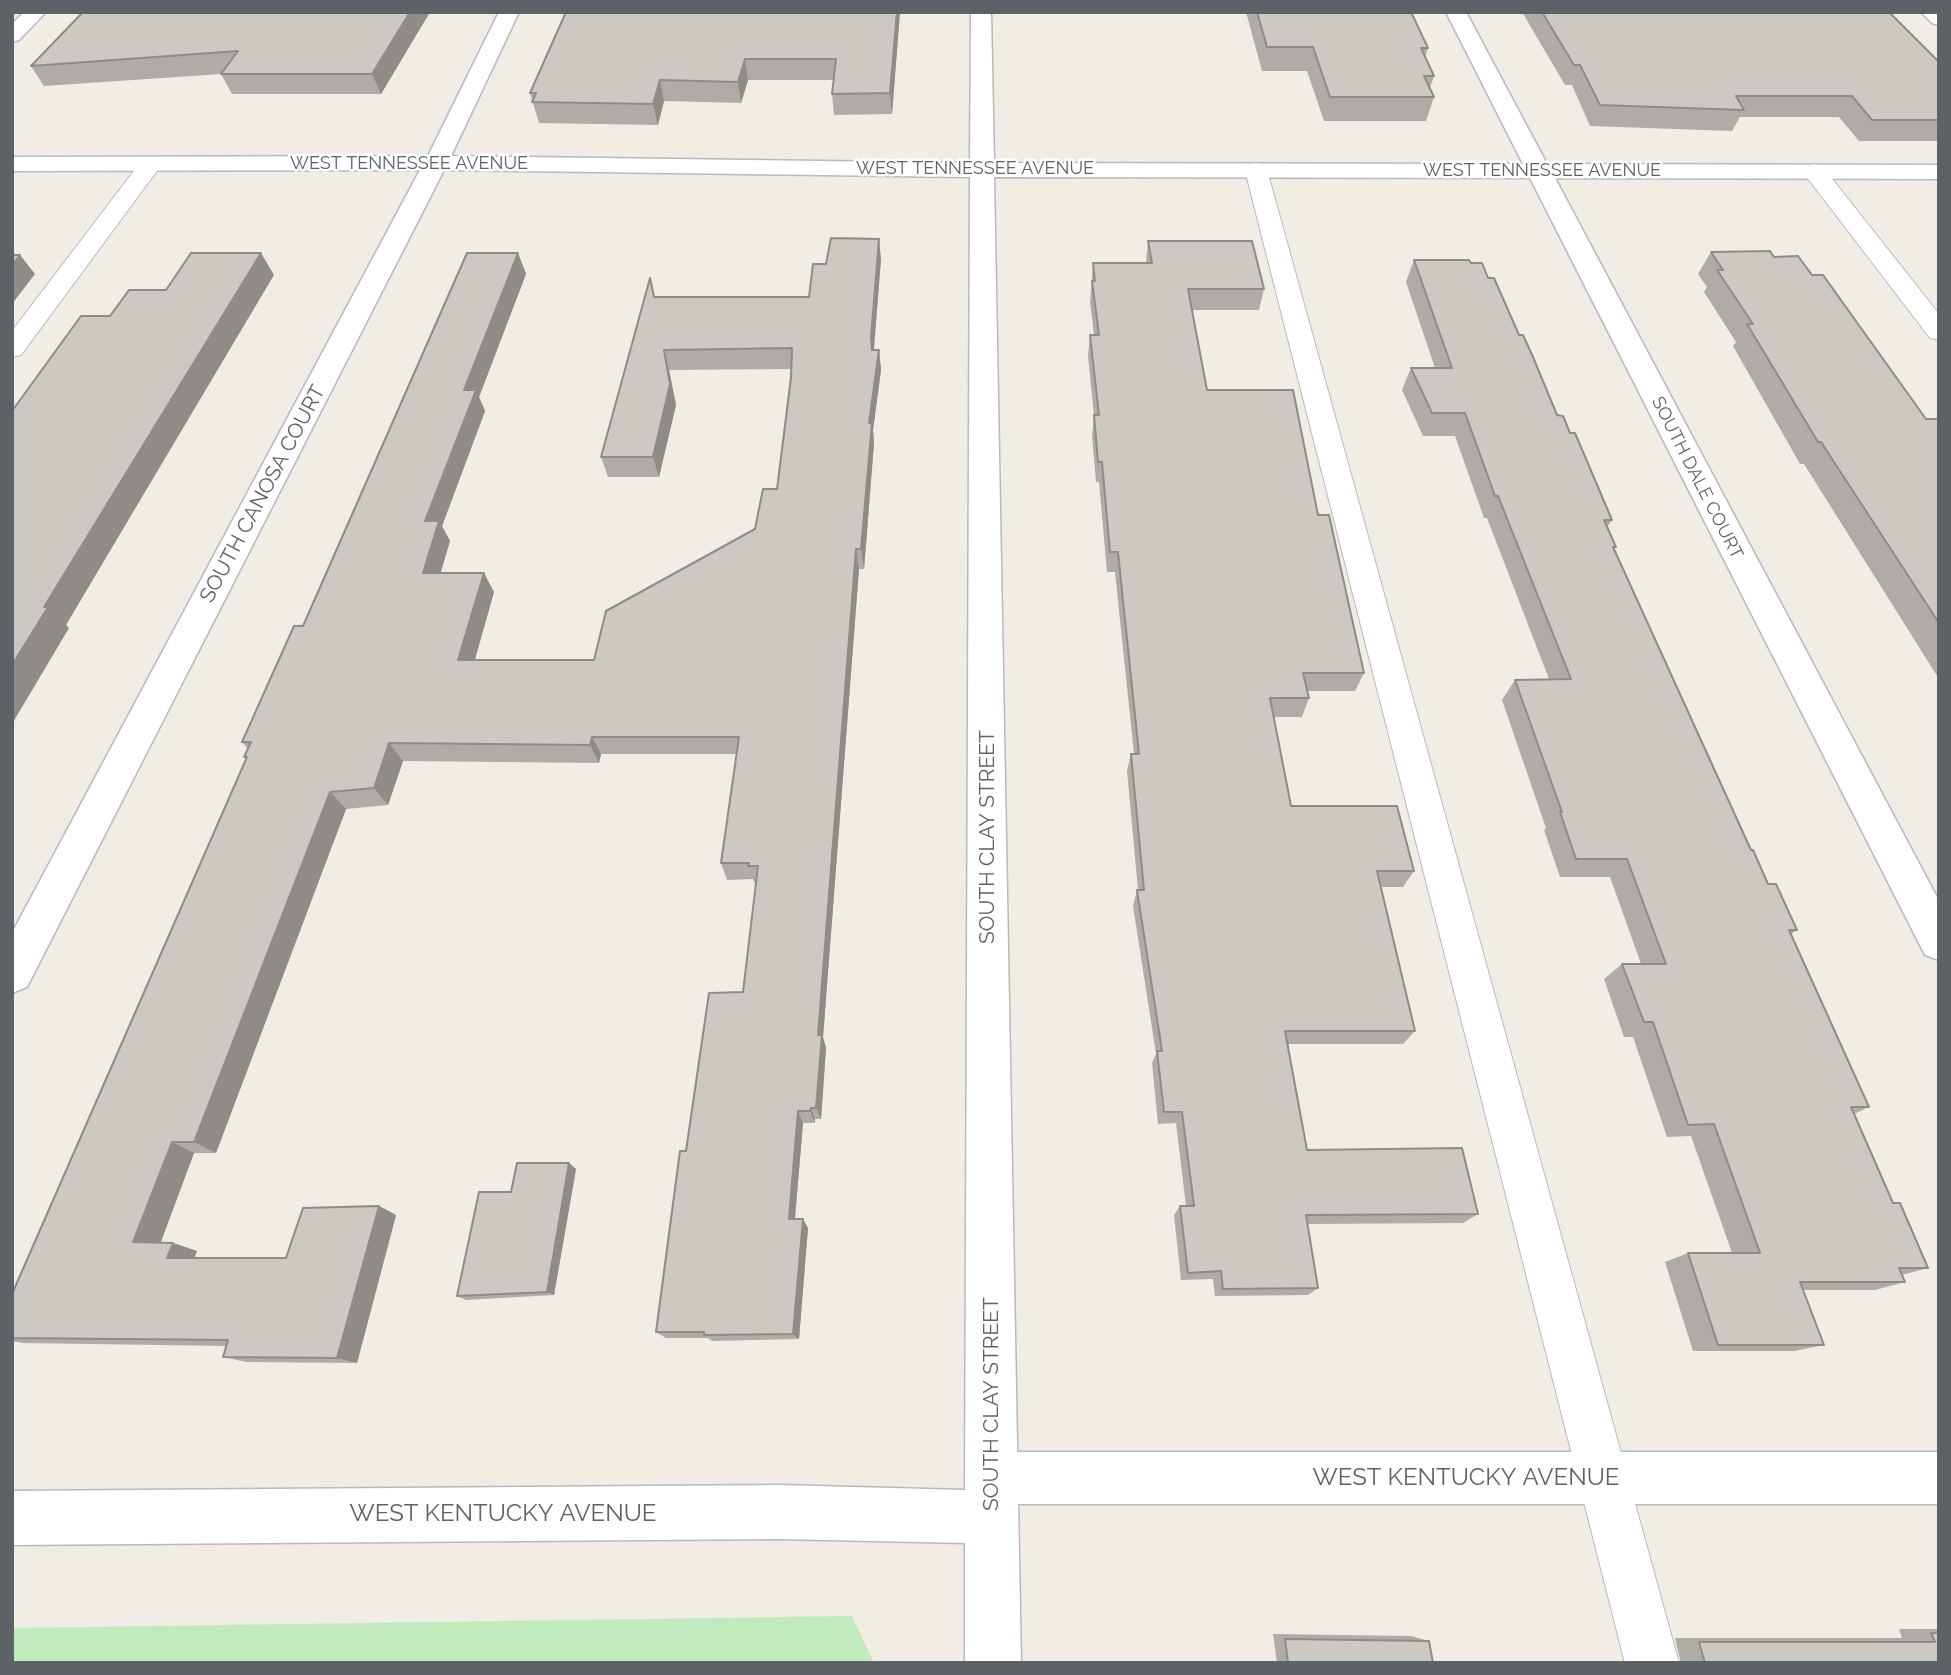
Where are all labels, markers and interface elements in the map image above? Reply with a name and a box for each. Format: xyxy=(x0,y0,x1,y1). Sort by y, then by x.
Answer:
street label: WEST TENNESSEE AVENUE xyxy=(290,153,528,175)
street label: WEST TENNESSEE AVENUE xyxy=(856,158,1094,180)
street label: WEST TENNESSEE AVENUE xyxy=(1423,160,1661,182)
street label: SOUTH CANOSA COURT xyxy=(195,381,331,607)
street label: SOUTH DALE COURT xyxy=(1647,393,1747,563)
street label: SOUTH CLAY STREET xyxy=(975,730,1001,944)
street label: SOUTH CLAY STREET xyxy=(979,1297,1005,1511)
street label: WEST KENTUCKY AVENUE xyxy=(1313,1464,1619,1492)
street label: WEST KENTUCKY AVENUE xyxy=(350,1500,656,1528)

